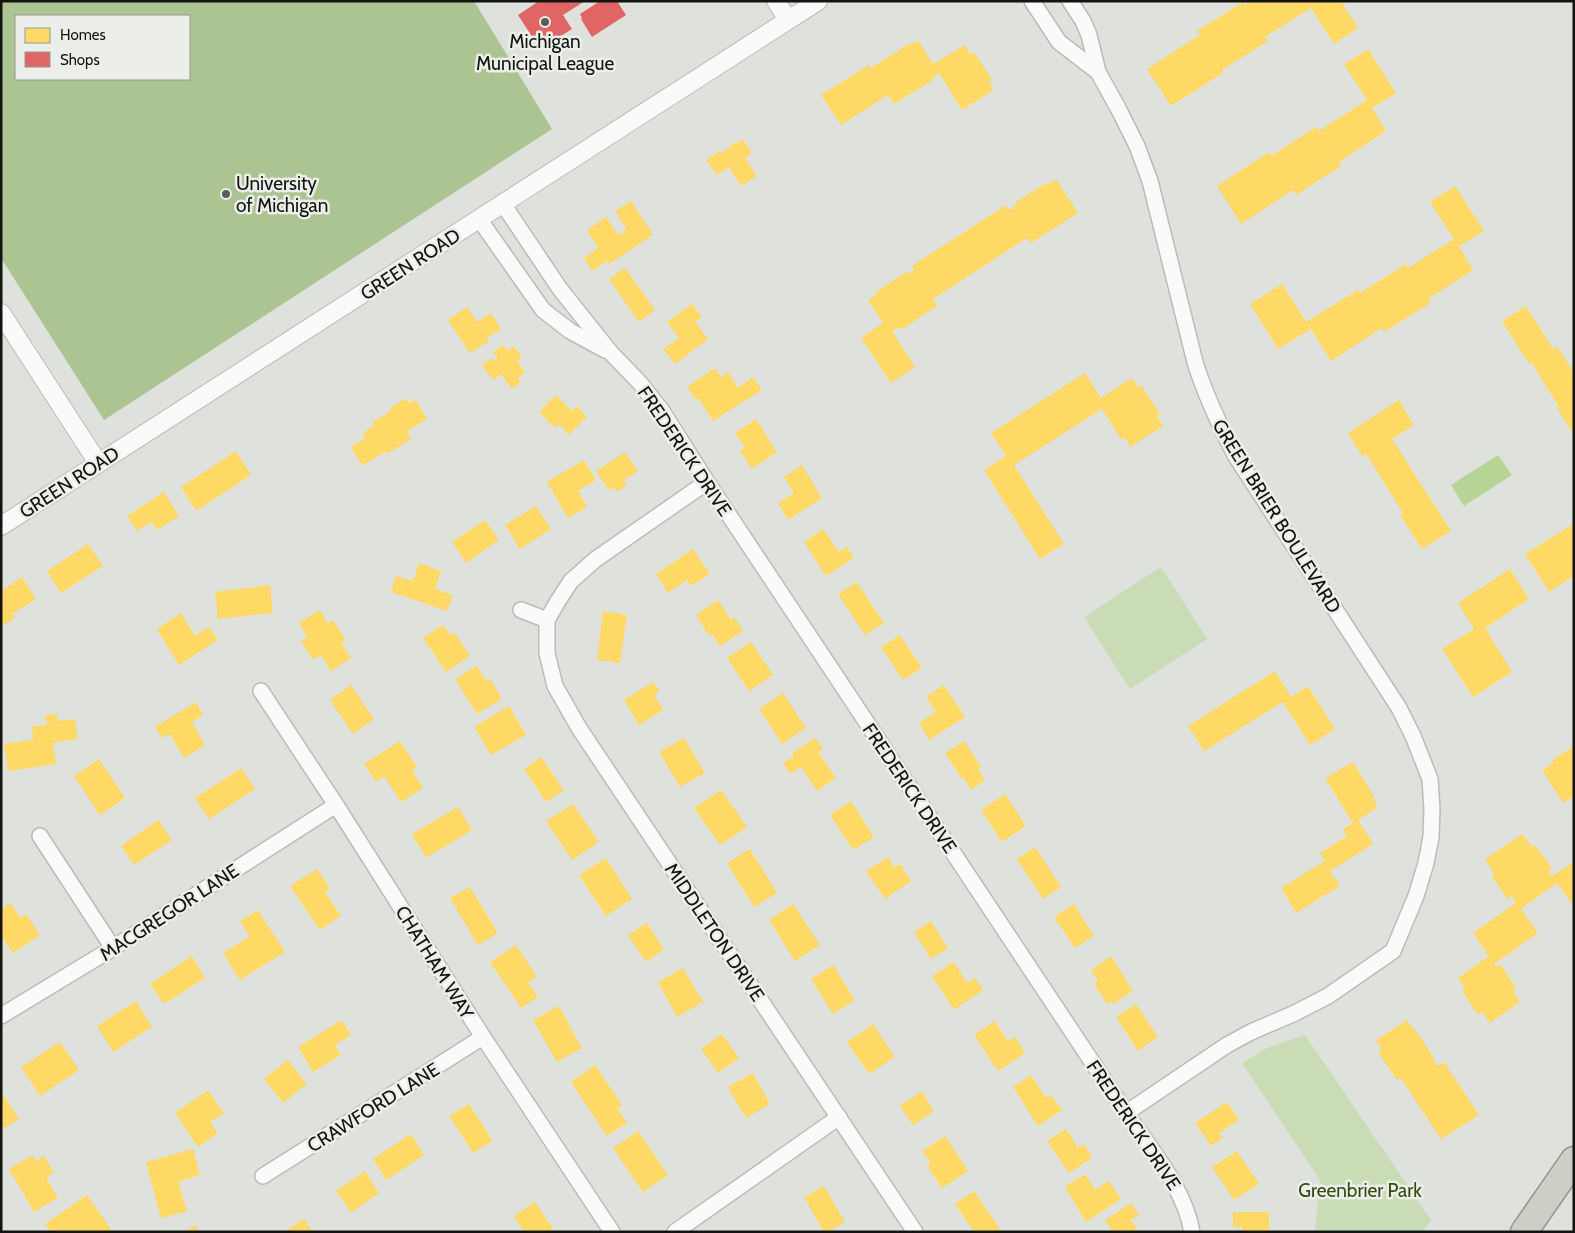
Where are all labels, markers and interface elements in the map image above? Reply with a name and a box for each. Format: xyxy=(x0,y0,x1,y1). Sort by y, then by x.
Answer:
legend xyxy=(15,15,190,80)
marker: Michigan Municipal League xyxy=(539,16,551,28)
text: Homes xyxy=(60,26,106,44)
place label: Michigan Municipal League xyxy=(476,30,614,75)
text: Shops xyxy=(60,51,100,69)
place label: University of Michigan xyxy=(236,172,328,217)
marker: University of Michigan xyxy=(220,188,232,200)
street label: GREEN ROAD xyxy=(356,224,465,305)
street label: FREDERICK DRIVE xyxy=(633,382,736,521)
street label: GREEN BRIER BOULEVARD xyxy=(1207,415,1346,618)
street label: GREEN ROAD xyxy=(15,442,124,523)
street label: FREDERICK DRIVE xyxy=(858,719,961,858)
street label: MACGREGOR LANE xyxy=(95,859,243,966)
street label: MIDDLETON DRIVE xyxy=(660,859,769,1006)
street label: CHATHAM WAY xyxy=(391,901,479,1023)
street label: FREDERICK DRIVE xyxy=(1082,1056,1185,1195)
street label: CRAWFORD LANE xyxy=(303,1058,443,1157)
park label: Greenbrier Park xyxy=(1298,1179,1422,1202)

